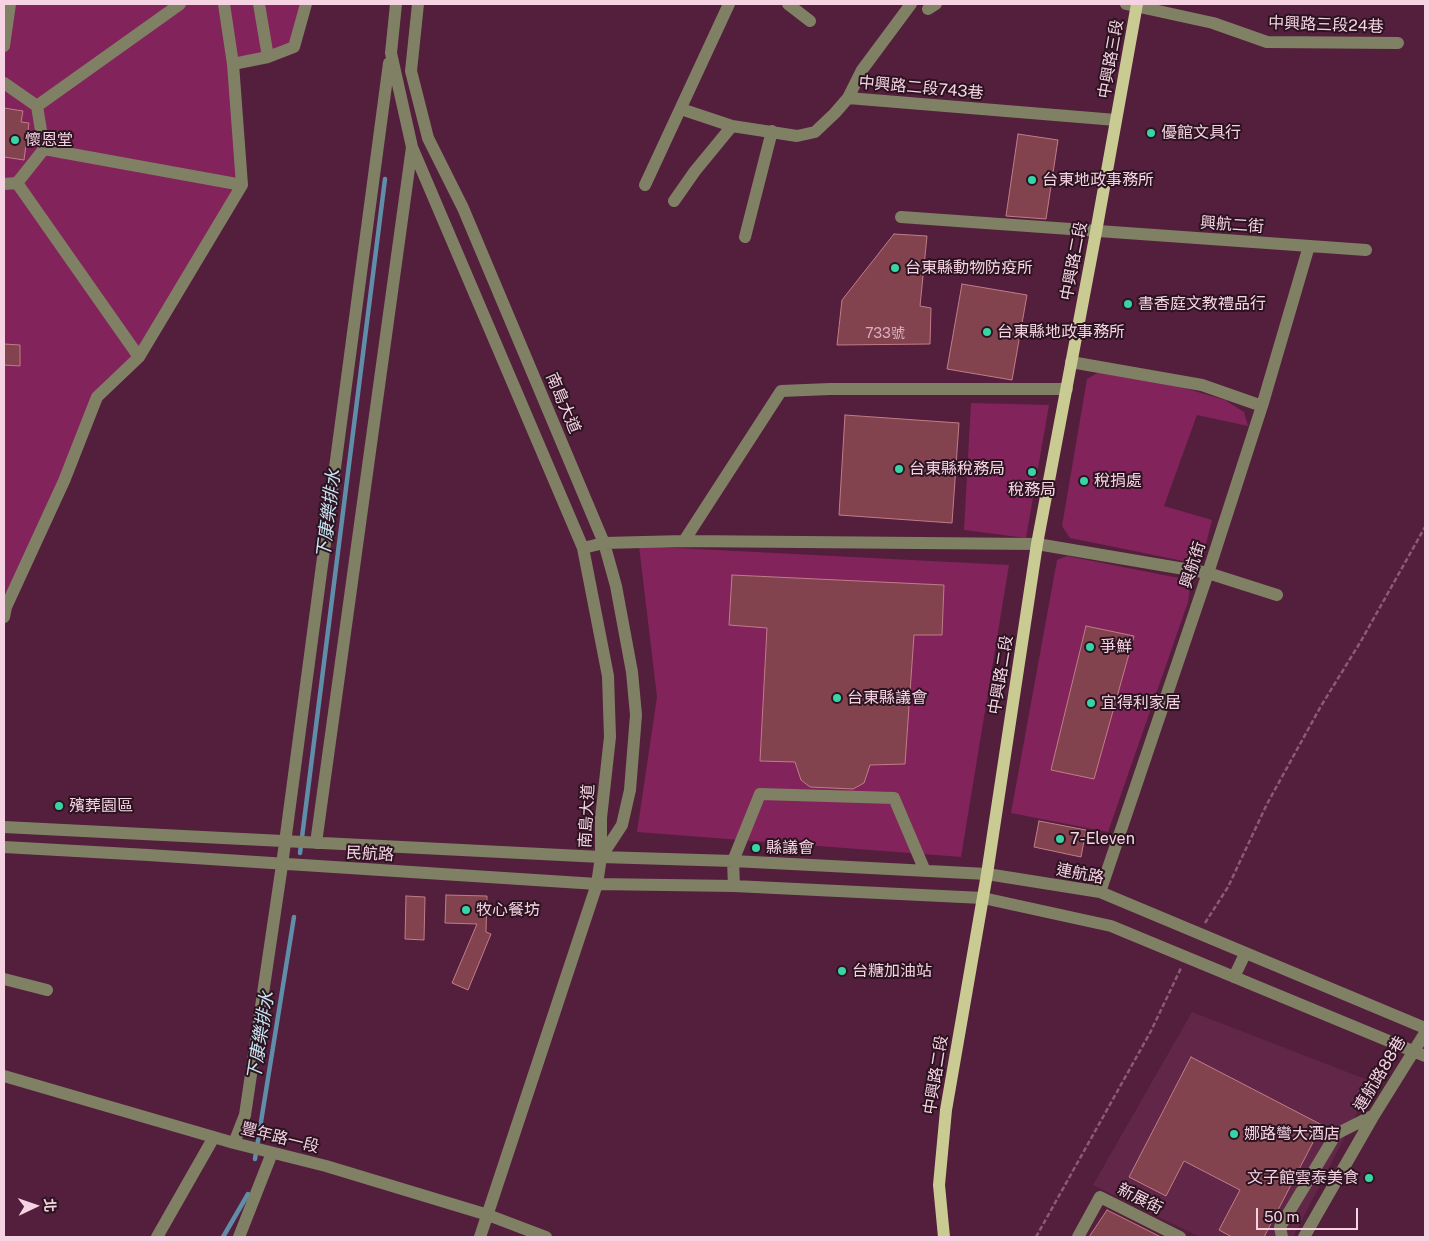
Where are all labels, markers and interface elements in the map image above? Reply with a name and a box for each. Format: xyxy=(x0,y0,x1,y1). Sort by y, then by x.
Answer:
street label: 中興路三段24巷 xyxy=(1268,13,1384,37)
street label: 中興路三段 xyxy=(1095,18,1127,100)
street label: 中興路二段743巷 xyxy=(858,73,984,103)
place label: 優館文具行 xyxy=(1161,123,1241,143)
marker: 優館文具行 xyxy=(1145,127,1157,139)
place label: 懷恩堂 xyxy=(25,130,73,150)
marker: 懷恩堂 xyxy=(9,134,21,146)
place label: 台東地政事務所 xyxy=(1042,170,1154,190)
marker: 台東地政事務所 xyxy=(1026,174,1038,186)
street label: 興航二街 xyxy=(1199,213,1265,237)
street label: 中興路二段 xyxy=(1057,220,1091,302)
place label: 台東縣動物防疫所 xyxy=(905,258,1033,278)
marker: 台東縣動物防疫所 xyxy=(889,262,901,274)
place label: 書香庭文教禮品行 xyxy=(1138,294,1266,314)
marker: 書香庭文教禮品行 xyxy=(1122,298,1134,310)
place label: 台東縣地政事務所 xyxy=(997,322,1125,342)
house number: 733號 xyxy=(865,326,905,342)
marker: 台東縣地政事務所 xyxy=(981,326,993,338)
street label: 南島大道 xyxy=(542,370,584,436)
place label: 台東縣稅務局 xyxy=(909,459,1005,479)
marker: 台東縣稅務局 xyxy=(893,463,905,475)
marker: 稅務局 xyxy=(1026,466,1038,478)
water label: 下康樂排水 xyxy=(313,468,345,560)
place label: 稅捐處 xyxy=(1094,471,1142,491)
marker: 稅捐處 xyxy=(1078,475,1090,487)
place label: 稅務局 xyxy=(1008,480,1056,500)
street label: 興航街 xyxy=(1176,539,1210,591)
street label: 中興路二段 xyxy=(985,634,1017,716)
place label: 爭鮮 xyxy=(1100,637,1132,657)
marker: 爭鮮 xyxy=(1084,641,1096,653)
place label: 台東縣議會 xyxy=(847,688,927,708)
marker: 台東縣議會 xyxy=(831,692,843,704)
place label: 宜得利家居 xyxy=(1101,693,1181,713)
marker: 宜得利家居 xyxy=(1085,697,1097,709)
street label: 南島大道 xyxy=(576,784,598,848)
place label: 殯葬園區 xyxy=(69,796,133,816)
marker: 殯葬園區 xyxy=(53,800,65,812)
place label: 7-Eleven xyxy=(1070,829,1135,849)
marker: 7-Eleven xyxy=(1054,833,1066,845)
place label: 縣議會 xyxy=(766,838,814,858)
marker: 縣議會 xyxy=(750,842,762,854)
street label: 民航路 xyxy=(346,843,394,865)
street label: 連航路 xyxy=(1055,860,1105,888)
place label: 牧心餐坊 xyxy=(476,900,540,920)
marker: 牧心餐坊 xyxy=(460,904,472,916)
place label: 台糖加油站 xyxy=(852,961,932,981)
marker: 台糖加油站 xyxy=(836,965,848,977)
water label: 下康樂排水 xyxy=(243,990,279,1082)
street label: 連航路88巷 xyxy=(1350,1033,1410,1115)
street label: 中興路二段 xyxy=(920,1034,952,1116)
street label: 豐年路一段 xyxy=(239,1119,321,1157)
place label: 娜路彎大酒店 xyxy=(1244,1124,1340,1144)
marker: 娜路彎大酒店 xyxy=(1228,1128,1240,1140)
place label: 文子館雲泰美食 xyxy=(1247,1168,1359,1188)
marker: 文子館雲泰美食 xyxy=(1363,1172,1375,1184)
street label: 新展街 xyxy=(1114,1180,1166,1218)
north arrow xyxy=(10,1181,60,1231)
text: 北 xyxy=(42,1198,58,1213)
scale bar xyxy=(1259,1198,1362,1230)
text: 50 m xyxy=(1264,1208,1299,1225)

